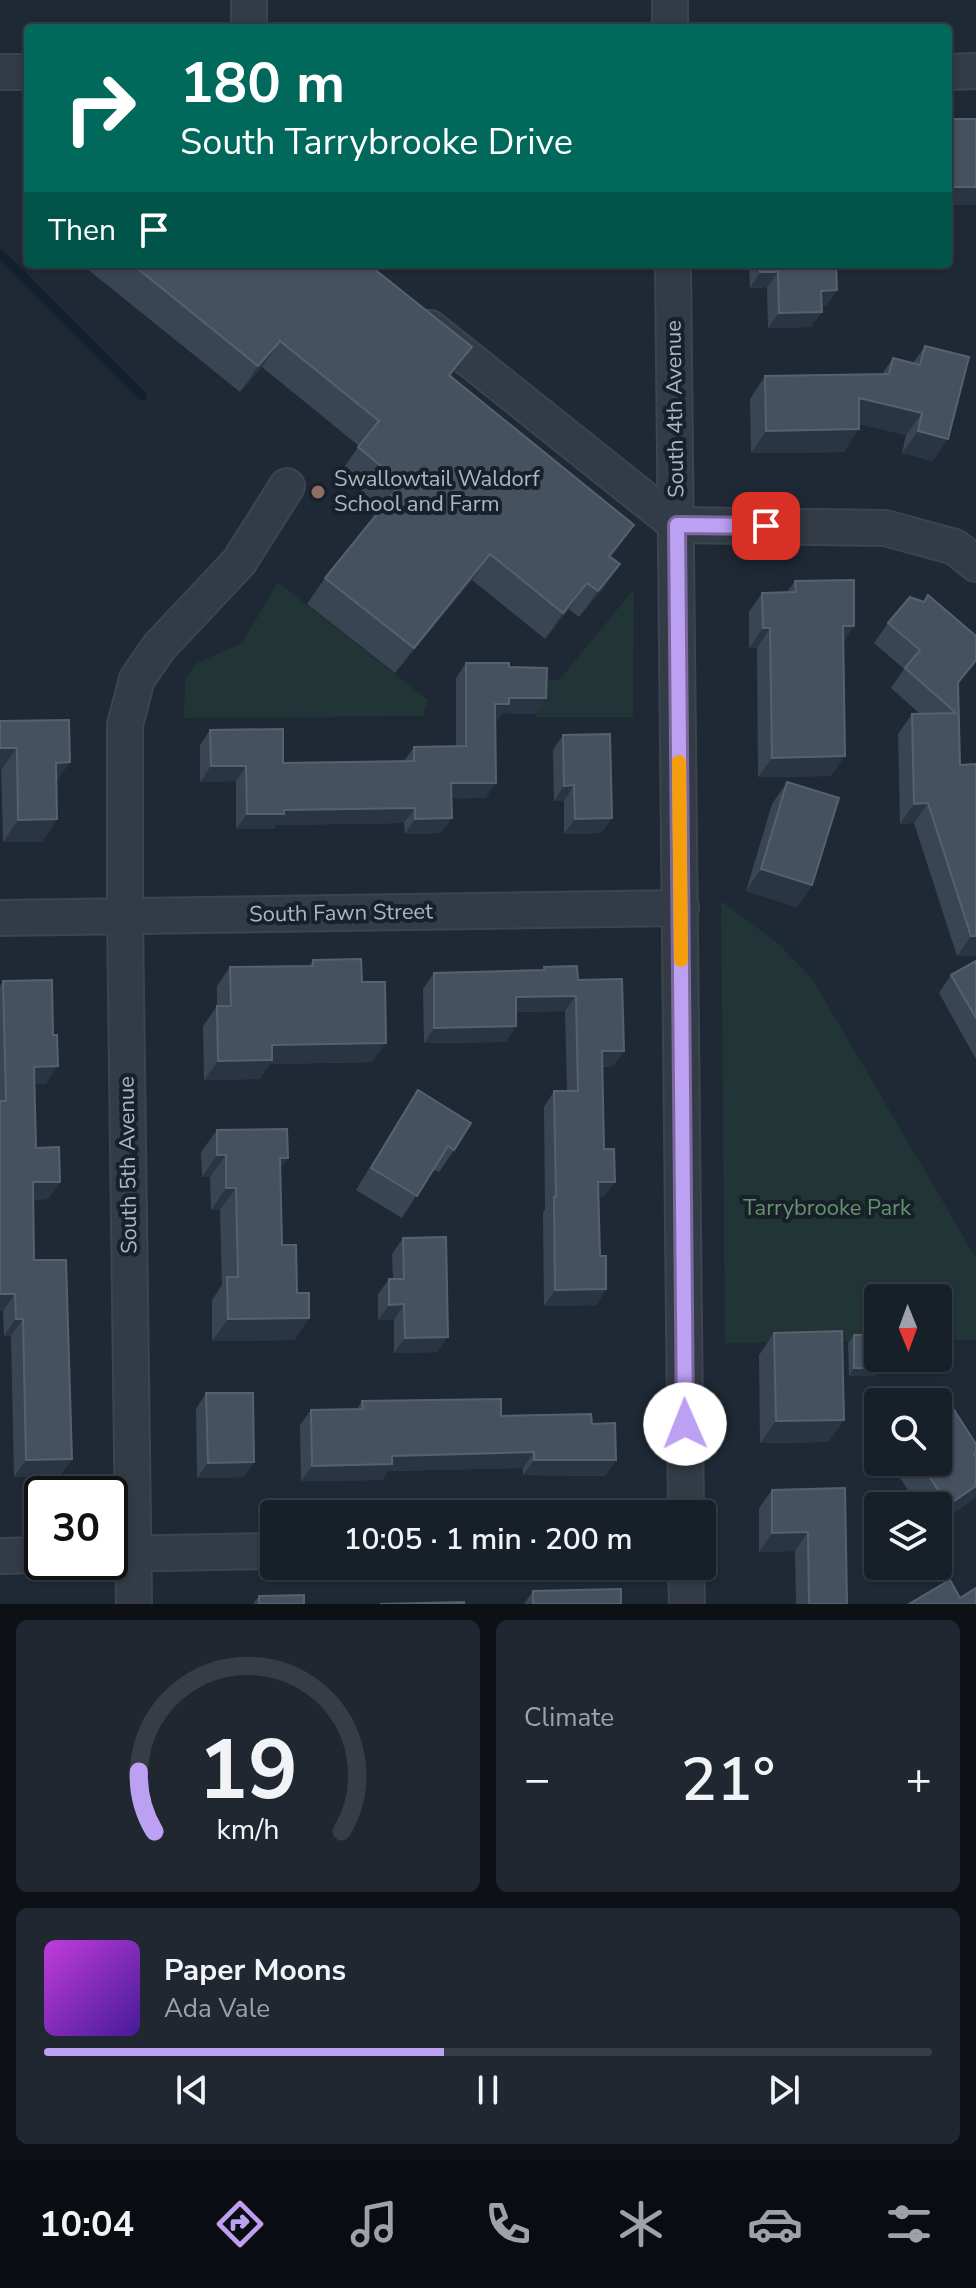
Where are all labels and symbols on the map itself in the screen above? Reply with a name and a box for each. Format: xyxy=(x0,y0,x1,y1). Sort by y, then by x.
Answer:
street label: South 4th Avenue xyxy=(658,320,692,498)
place label: Swallowtail Waldorf School and Farm xyxy=(334,464,540,519)
marker: Swallowtail Waldorf School and Farm xyxy=(309,483,327,501)
pin xyxy=(732,492,800,560)
street label: South Fawn Street xyxy=(249,896,433,930)
street label: South 5th Avenue xyxy=(111,1076,145,1254)
park label: Tarrybrooke Park xyxy=(743,1193,912,1223)
north arrow xyxy=(864,1284,952,1372)
position arrow xyxy=(643,1382,727,1466)
speed limit sign: 30 xyxy=(24,1476,128,1580)

